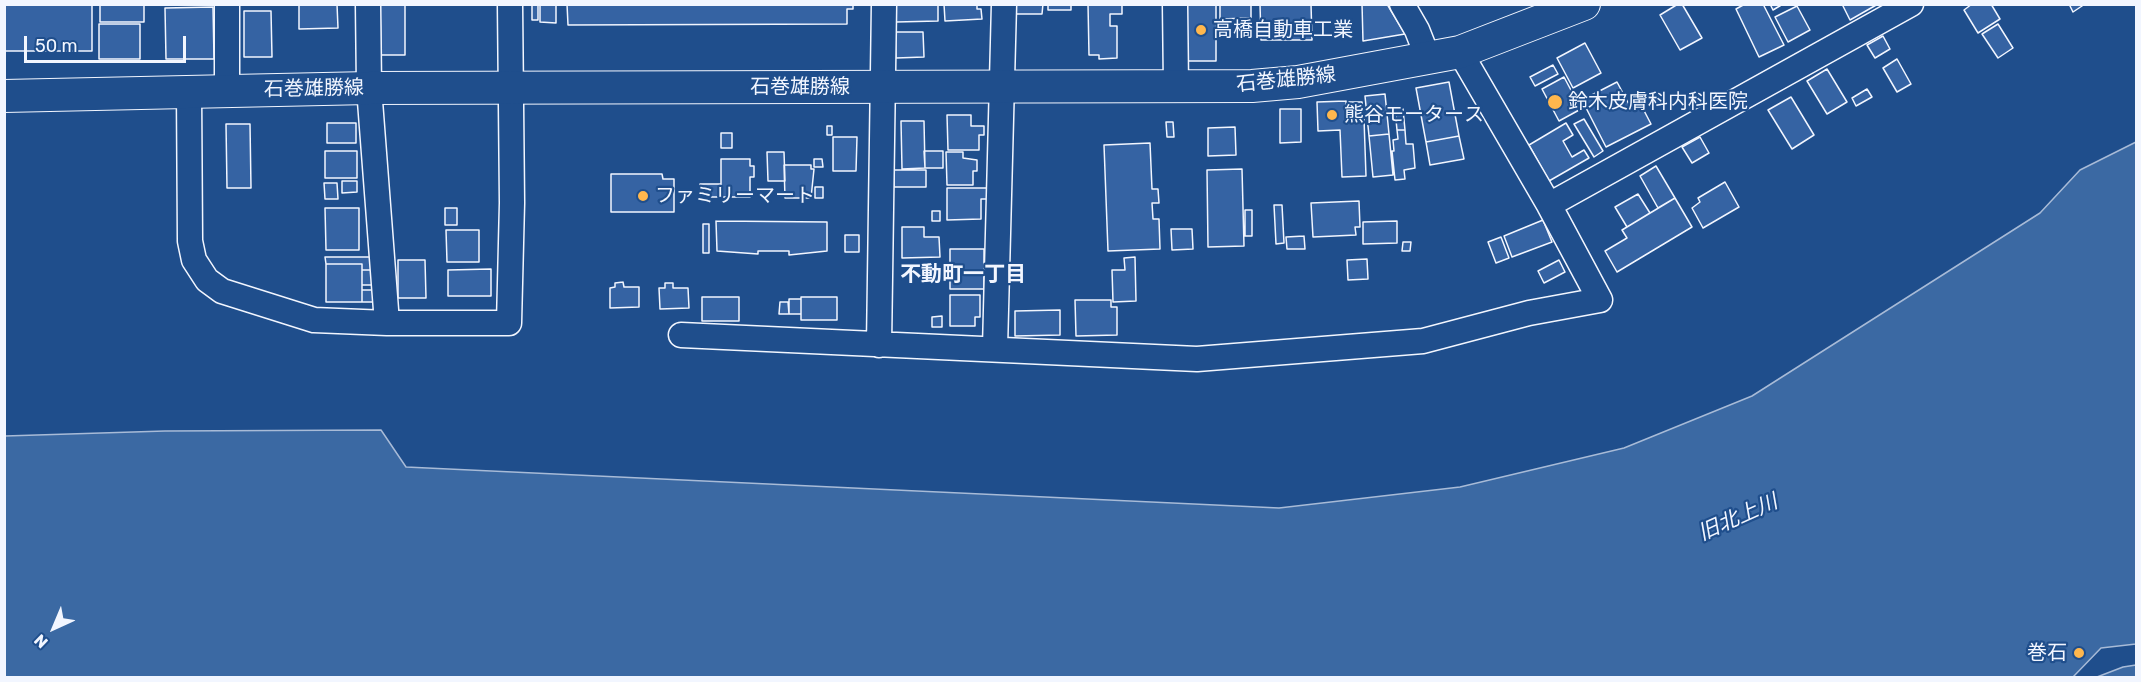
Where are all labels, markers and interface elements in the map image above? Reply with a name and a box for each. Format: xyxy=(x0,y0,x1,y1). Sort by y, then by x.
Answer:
place label: 高橋自動車工業 xyxy=(1213,18,1353,42)
marker: 高橋自動車工業 xyxy=(1194,23,1208,37)
scale bar xyxy=(27,24,189,62)
text: 50 m xyxy=(35,35,78,57)
street label: 石巻雄勝線 xyxy=(1235,63,1337,97)
street label: 石巻雄勝線 xyxy=(750,75,850,99)
street label: 石巻雄勝線 xyxy=(264,76,364,102)
place label: 鈴木皮膚科内科医院 xyxy=(1568,90,1748,114)
marker: 鈴木皮膚科内科医院 xyxy=(1546,93,1564,111)
place label: 熊谷モータース xyxy=(1344,103,1484,127)
marker: 熊谷モータース xyxy=(1325,108,1339,122)
place label: ファミリーマート xyxy=(655,184,815,208)
marker: ファミリーマート xyxy=(636,189,650,203)
district label: 不動町一丁目 xyxy=(900,262,1026,288)
water label: 旧北上川 xyxy=(1695,489,1781,547)
north arrow xyxy=(24,598,84,658)
text: N xyxy=(30,630,52,652)
place label: 巻石 xyxy=(2027,641,2067,665)
marker: 巻石 xyxy=(2072,646,2086,660)

